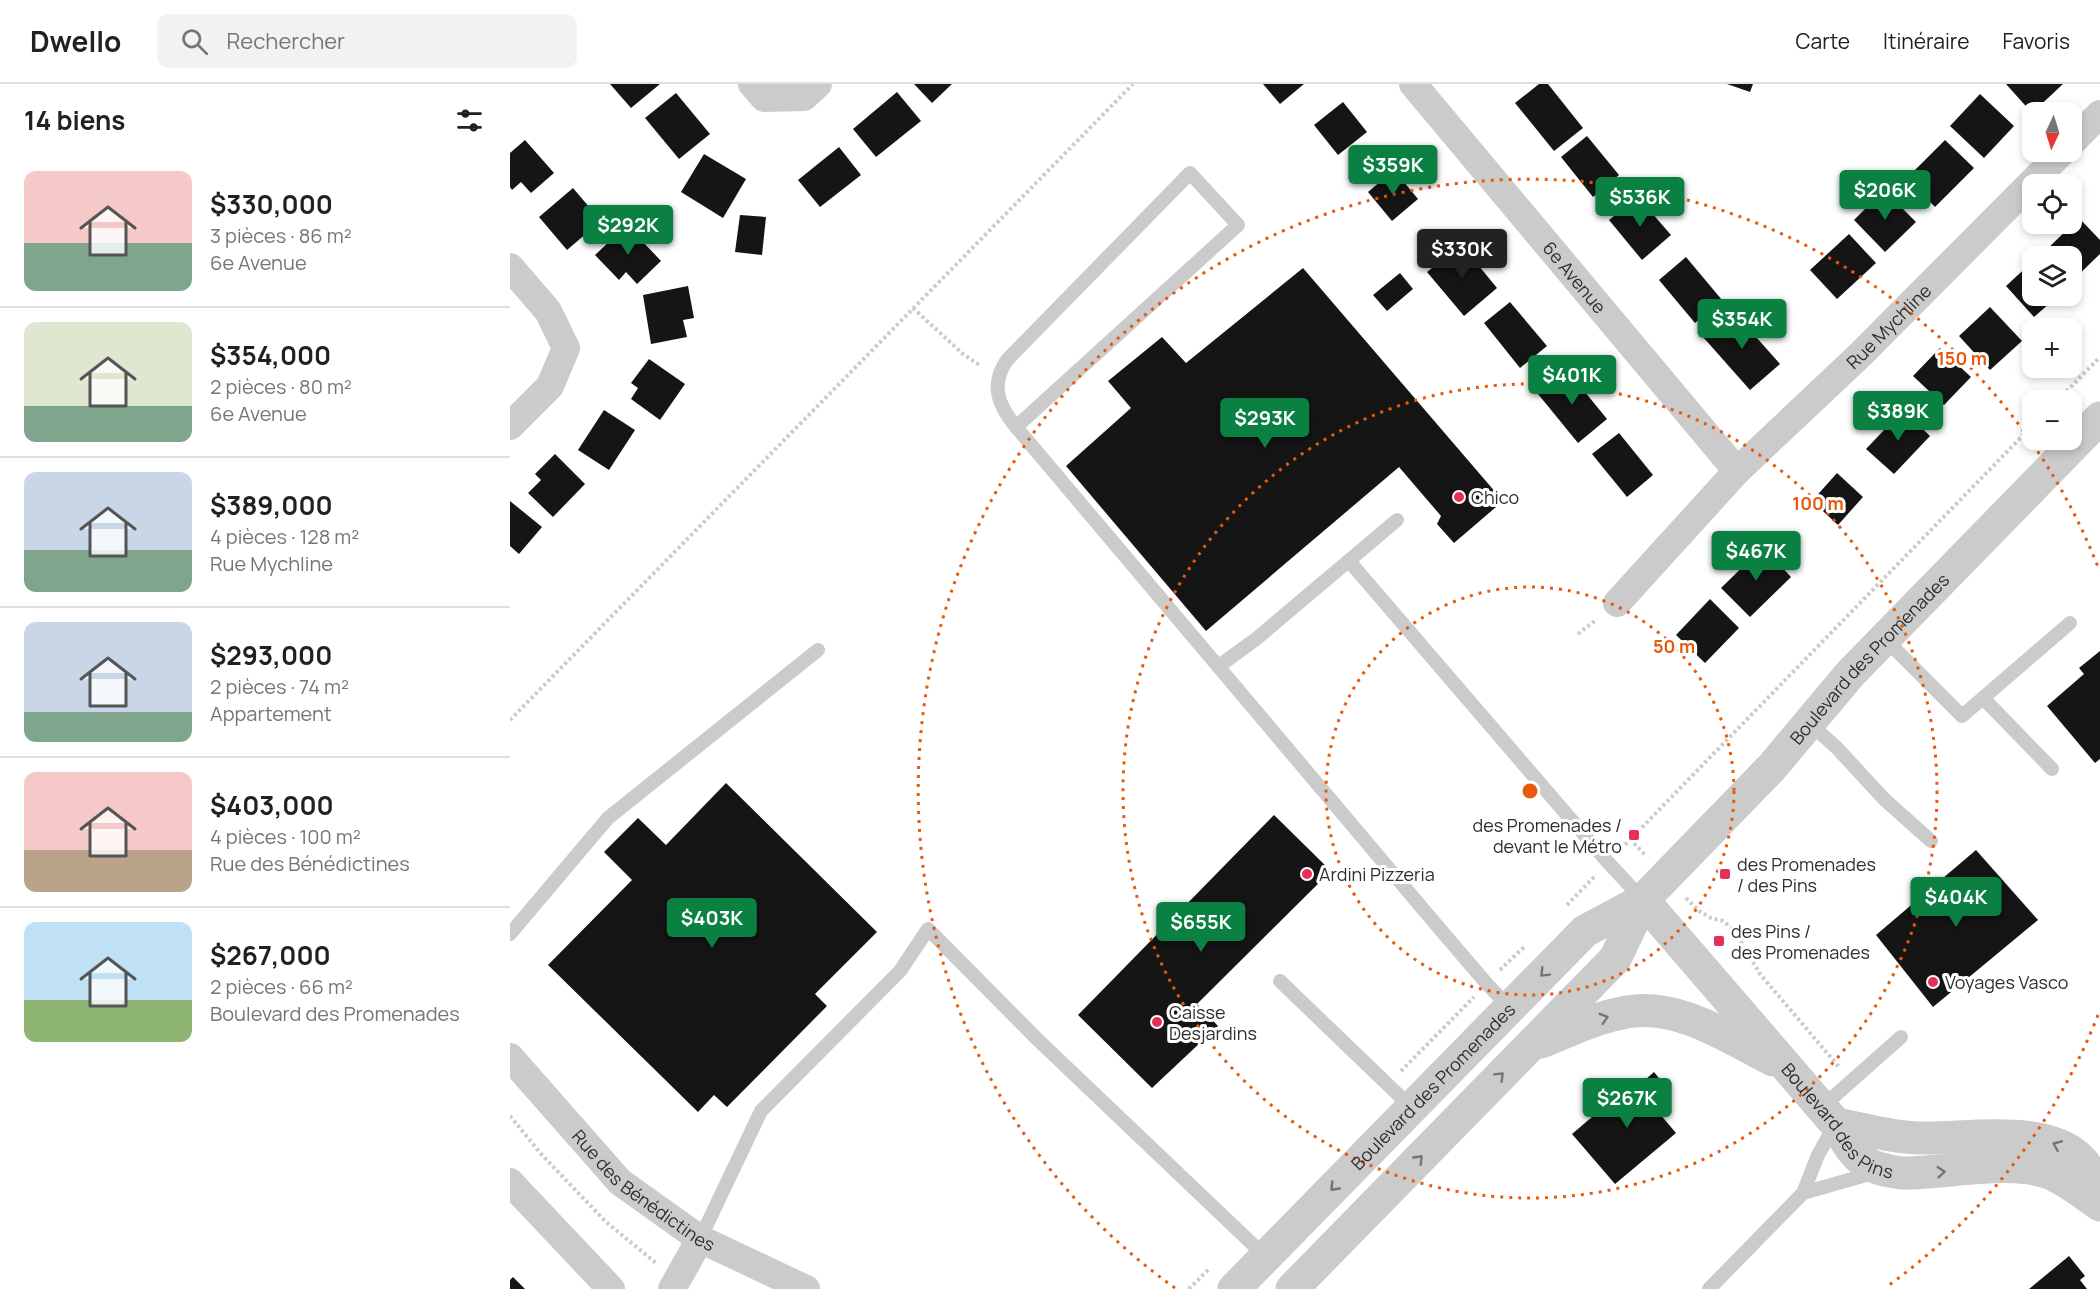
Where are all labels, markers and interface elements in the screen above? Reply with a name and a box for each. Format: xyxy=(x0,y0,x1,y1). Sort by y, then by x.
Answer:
search box xyxy=(157,14,577,68)
text: Dwello xyxy=(30,22,121,60)
icon: search xyxy=(178,25,211,58)
text: Rechercher xyxy=(226,26,345,56)
text: Carte xyxy=(1796,27,1850,55)
text: Itinéraire xyxy=(1883,27,1969,55)
text: Favoris xyxy=(2002,27,2070,55)
text: 14 biens xyxy=(24,102,125,138)
north arrow xyxy=(2022,102,2082,162)
map controls xyxy=(2022,102,2082,450)
icon: filters xyxy=(453,104,486,137)
pin: $359K xyxy=(1351,145,1435,196)
text: $359K xyxy=(1362,151,1424,178)
pin: $206K xyxy=(1843,170,1927,221)
button: locate xyxy=(2022,174,2082,234)
text: $206K xyxy=(1854,176,1917,203)
pin: $536K xyxy=(1598,177,1682,228)
text: $536K xyxy=(1609,183,1671,210)
text: $330,000 xyxy=(210,186,333,222)
icon: home xyxy=(72,195,144,267)
pin: $292K xyxy=(586,205,670,256)
text: $292K xyxy=(597,211,659,238)
text: 3 pièces · 86 m² xyxy=(210,222,352,249)
pin: $330K xyxy=(1420,229,1504,280)
text: $330K xyxy=(1431,235,1493,262)
street label: 6e Avenue xyxy=(1538,236,1612,318)
button: layers xyxy=(2022,246,2082,306)
text: 6e Avenue xyxy=(210,249,307,276)
street label: Rue Mychline xyxy=(1841,279,1936,374)
pin: $354K xyxy=(1700,299,1784,350)
text: $354K xyxy=(1711,305,1773,332)
button: + xyxy=(2022,318,2082,378)
text: $354,000 xyxy=(210,337,331,373)
icon: home xyxy=(72,346,144,418)
text: 150 m xyxy=(1937,346,1987,370)
pin: $401K xyxy=(1530,355,1614,406)
text: $401K xyxy=(1542,361,1602,388)
text: 2 pièces · 80 m² xyxy=(210,373,352,400)
button: − xyxy=(2022,390,2082,450)
pin: $389K xyxy=(1856,391,1940,442)
text: $389K xyxy=(1867,397,1929,424)
pin: $293K xyxy=(1223,398,1307,449)
text: 6e Avenue xyxy=(210,400,307,427)
text: $293K xyxy=(1234,404,1296,431)
place label: Chico xyxy=(1471,485,1519,509)
text: $389,000 xyxy=(210,487,333,523)
marker: Chico xyxy=(1452,490,1466,504)
text: 100 m xyxy=(1792,491,1844,515)
icon: home xyxy=(72,496,144,568)
text: 4 pièces · 128 m² xyxy=(210,523,359,550)
pin: $467K xyxy=(1714,531,1798,582)
text: $467K xyxy=(1726,537,1786,564)
text: Rue Mychline xyxy=(210,550,333,577)
street label: Boulevard des Promenades xyxy=(1784,568,1954,749)
text: 50 m xyxy=(1653,634,1695,658)
text: $293,000 xyxy=(210,637,332,673)
icon: home xyxy=(72,646,144,718)
text: 2 pièces · 74 m² xyxy=(210,673,349,700)
text: Appartement xyxy=(210,700,332,727)
centre of rings xyxy=(1520,781,1540,801)
text: $403,000 xyxy=(210,787,334,823)
icon: home xyxy=(72,796,144,868)
place label: des Promenades / devant le Métro xyxy=(1473,813,1622,858)
text: 4 pièces · 100 m² xyxy=(210,823,361,850)
marker: des Promenades / devant le Métro xyxy=(1627,828,1641,842)
text: Rue des Bénédictines xyxy=(210,850,410,877)
place label: des Promenades / des Pins xyxy=(1737,852,1876,897)
place label: Ardini Pizzeria xyxy=(1319,862,1435,886)
marker: Ardini Pizzeria xyxy=(1300,867,1314,881)
marker: des Promenades / des Pins xyxy=(1718,867,1732,881)
pin: $404K xyxy=(1914,877,1998,928)
text: $404K xyxy=(1925,883,1988,910)
pin: $403K xyxy=(670,898,754,949)
pin: $655K xyxy=(1159,902,1243,953)
text: $403K xyxy=(681,904,743,931)
text: $655K xyxy=(1170,908,1232,935)
place label: des Pins / des Promenades xyxy=(1731,919,1870,964)
marker: des Pins / des Promenades xyxy=(1712,934,1726,948)
text: $267,000 xyxy=(210,937,331,973)
icon: home xyxy=(72,946,144,1018)
one-way arrow xyxy=(1540,966,1551,976)
place label: Voyages Vasco xyxy=(1945,970,2068,994)
text: 2 pièces · 66 m² xyxy=(210,973,353,1000)
marker: Voyages Vasco xyxy=(1926,975,1940,989)
street label: Boulevard des Promenades xyxy=(1346,997,1520,1175)
text: Boulevard des Promenades xyxy=(210,1000,460,1027)
place label: Caisse Desjardins xyxy=(1169,1000,1257,1045)
one-way arrow xyxy=(1598,1013,1609,1025)
marker: Caisse Desjardins xyxy=(1150,1015,1164,1029)
street label: Boulevard des Pins xyxy=(1776,1058,1895,1183)
one-way arrow xyxy=(1493,1073,1504,1084)
pin: $267K xyxy=(1585,1078,1669,1129)
text: $267K xyxy=(1597,1084,1657,1111)
street label: Rue des Bénédictines xyxy=(567,1124,719,1256)
one-way arrow xyxy=(2052,1140,2063,1152)
one-way arrow xyxy=(1411,1156,1422,1167)
one-way arrow xyxy=(1937,1165,1946,1178)
one-way arrow xyxy=(1330,1180,1341,1190)

